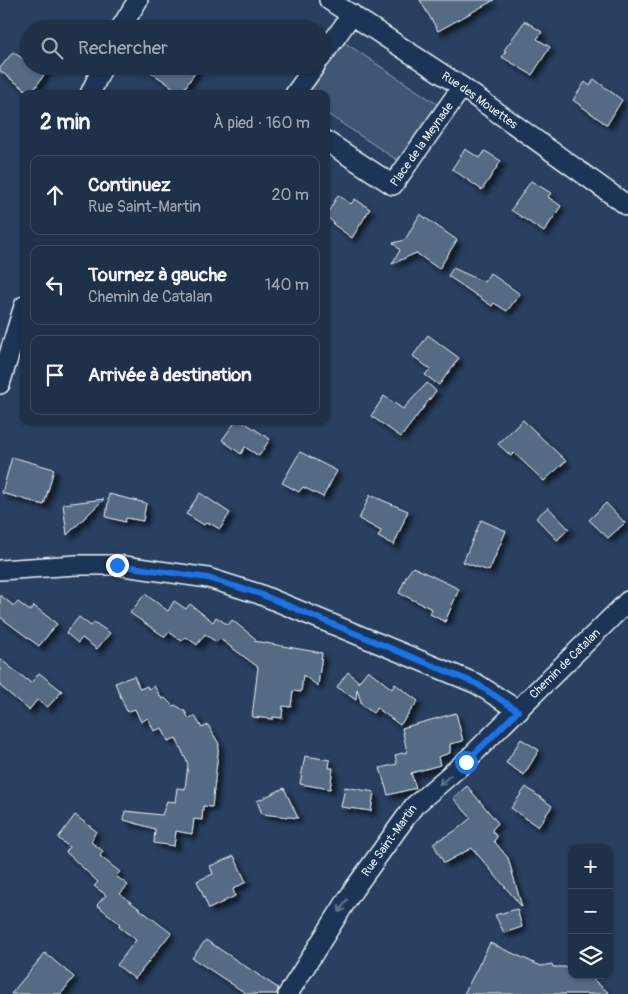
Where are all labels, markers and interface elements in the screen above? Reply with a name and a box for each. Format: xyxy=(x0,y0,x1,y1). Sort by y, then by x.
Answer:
search box xyxy=(20,20,330,75)
icon: search xyxy=(38,34,66,62)
text: Rechercher xyxy=(78,36,168,60)
street label: Rue des Mouettes xyxy=(439,68,521,132)
street label: Place de la Meynade xyxy=(387,99,456,189)
text: 2 min xyxy=(40,109,90,136)
text: À pied · 160 m xyxy=(213,113,310,133)
text: Continuez xyxy=(88,173,171,197)
icon: ahead xyxy=(41,181,69,209)
text: 20 m xyxy=(271,185,309,205)
text: Rue Saint-Martin xyxy=(88,197,201,217)
text: Tournez à gauche xyxy=(88,263,227,287)
icon: left xyxy=(41,271,69,299)
text: 140 m xyxy=(265,275,309,295)
text: Chemin de Catalan xyxy=(88,287,212,307)
icon: arrive xyxy=(41,361,69,389)
text: Arrivée à destination xyxy=(88,363,252,387)
route end xyxy=(106,554,129,577)
street label: Chemin de Catalan xyxy=(526,625,603,702)
route start xyxy=(455,751,478,774)
one-way arrow xyxy=(438,774,451,786)
street label: Rue Saint-Martin xyxy=(358,801,420,879)
map controls xyxy=(568,844,613,979)
button: + xyxy=(568,844,613,889)
button: − xyxy=(568,889,613,934)
one-way arrow xyxy=(338,898,348,912)
button: layers xyxy=(568,934,613,979)

